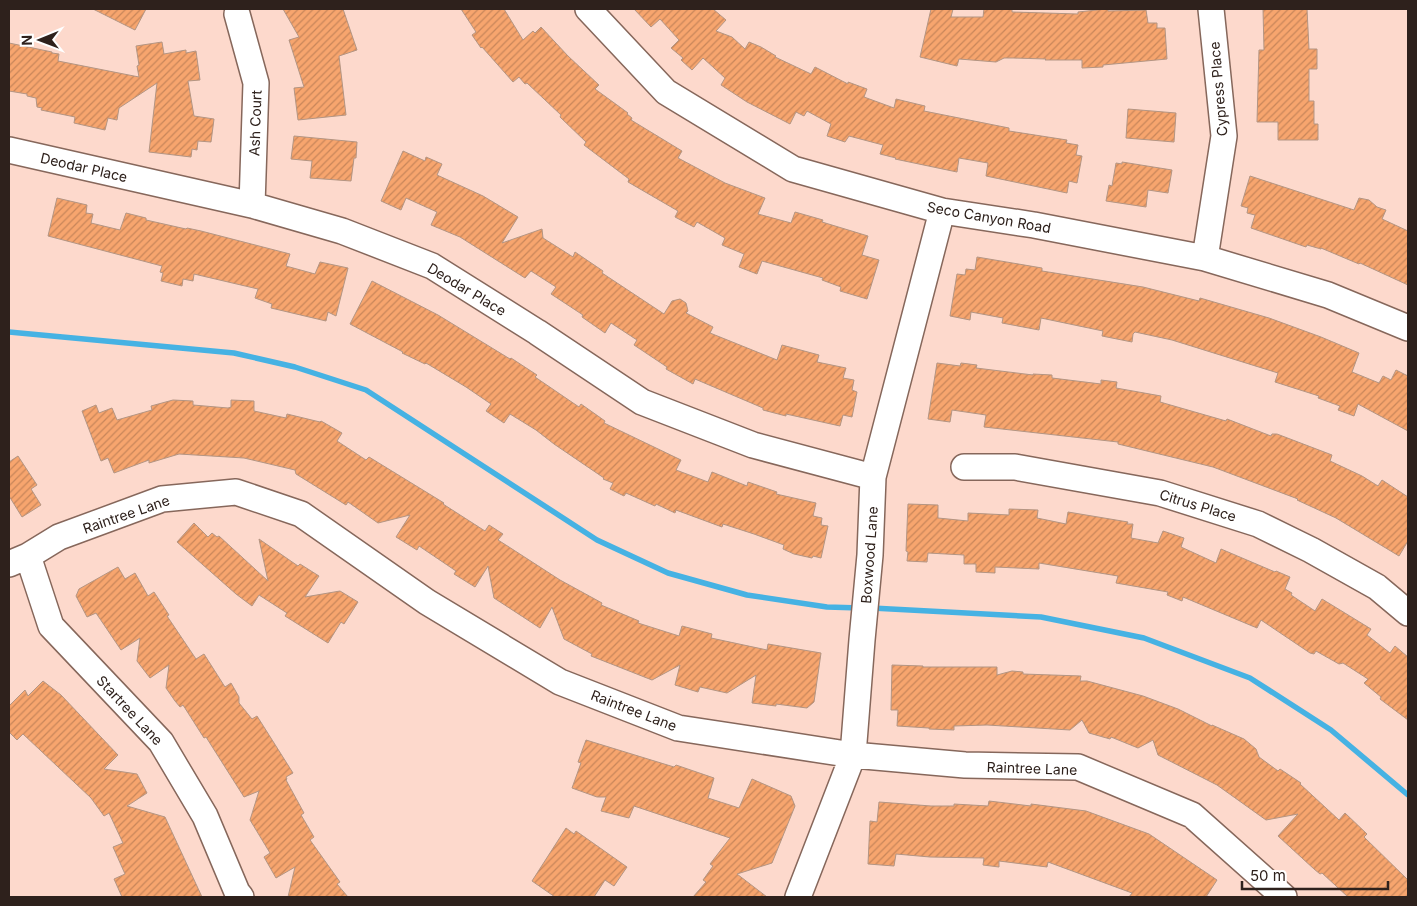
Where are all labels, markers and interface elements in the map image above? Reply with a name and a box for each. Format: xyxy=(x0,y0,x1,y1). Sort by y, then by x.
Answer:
north arrow xyxy=(15,15,65,65)
text: N xyxy=(18,35,35,46)
street label: Cypress Place xyxy=(1205,41,1231,137)
street label: Ash Court xyxy=(245,89,265,156)
street label: Deodar Place xyxy=(39,149,129,185)
street label: Seco Canyon Road xyxy=(926,198,1052,236)
street label: Deodar Place xyxy=(425,259,509,319)
street label: Citrus Place xyxy=(1158,485,1238,525)
street label: Raintree Lane xyxy=(80,491,172,537)
street label: Boxwood Lane xyxy=(857,506,881,604)
street label: Startree Lane xyxy=(93,672,167,748)
street label: Raintree Lane xyxy=(589,686,679,734)
street label: Raintree Lane xyxy=(986,758,1078,778)
scale bar xyxy=(1242,858,1388,890)
text: 50 m xyxy=(1250,866,1286,885)

